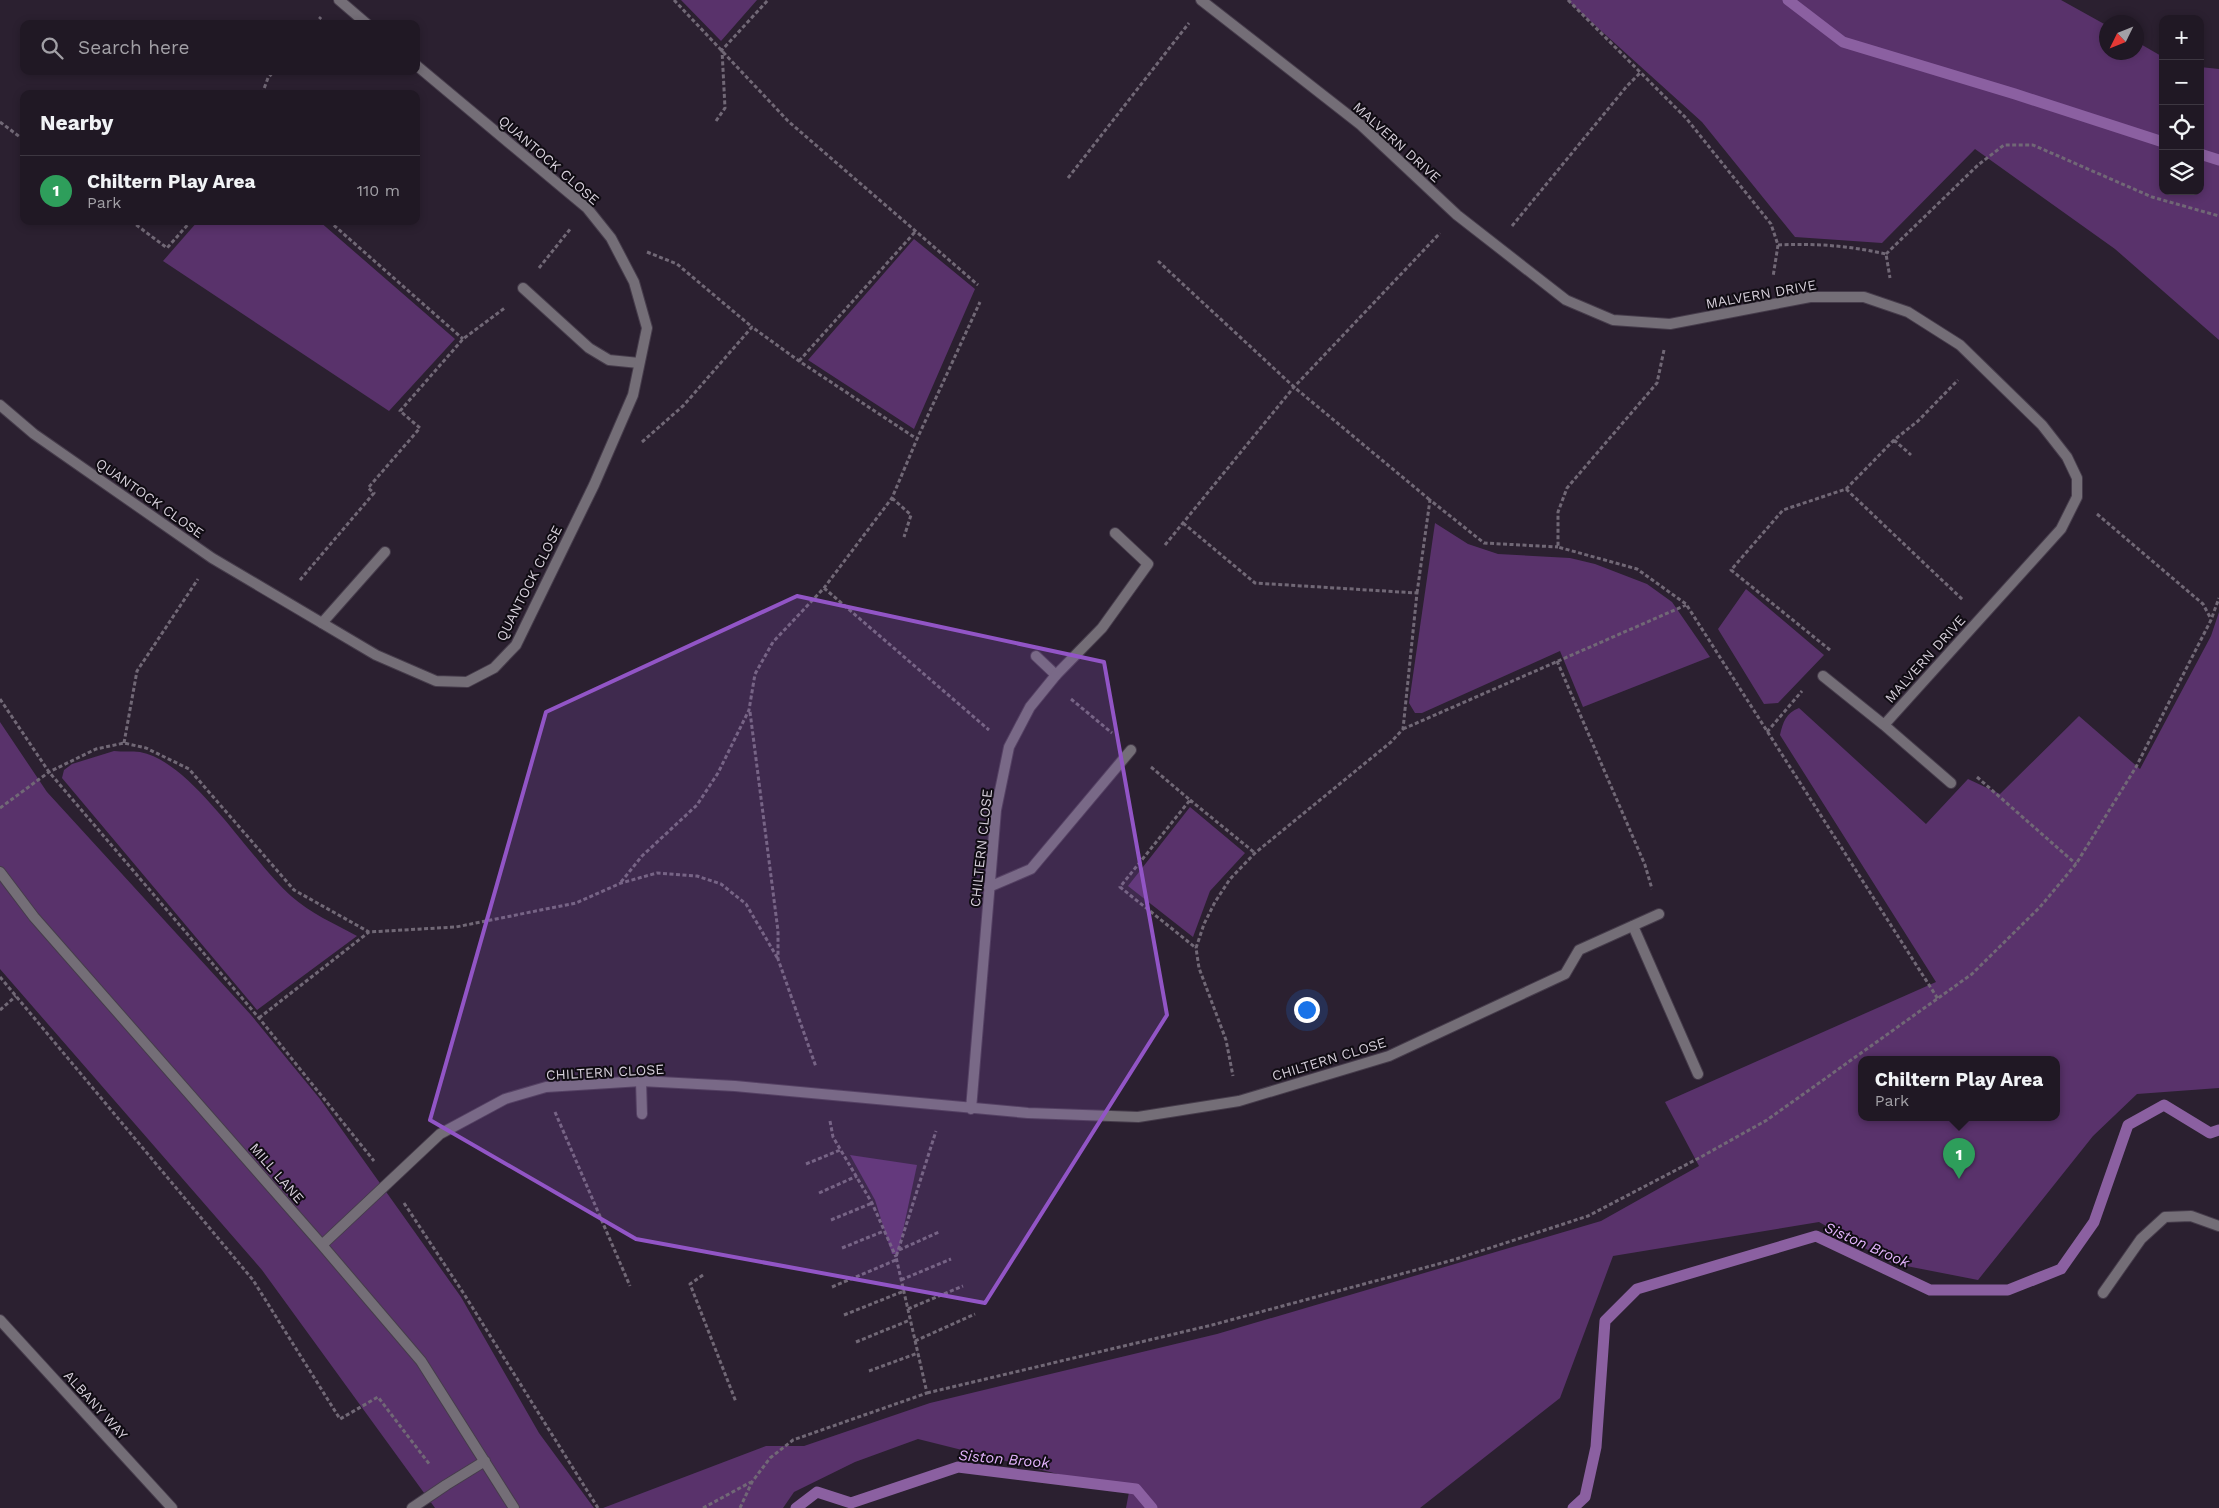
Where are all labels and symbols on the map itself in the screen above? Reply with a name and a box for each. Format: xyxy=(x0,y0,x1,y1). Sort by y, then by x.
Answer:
north arrow xyxy=(2099,15,2144,60)
street label: MALVERN DRIVE xyxy=(1350,99,1444,185)
street label: QUANTOCK CLOSE xyxy=(496,112,602,208)
street label: MALVERN DRIVE xyxy=(1704,276,1818,312)
street label: QUANTOCK CLOSE xyxy=(93,455,207,541)
street label: QUANTOCK CLOSE xyxy=(493,522,565,643)
street label: MALVERN DRIVE xyxy=(1882,612,1968,706)
street label: CHILTERN CLOSE xyxy=(967,788,995,908)
your location xyxy=(1294,997,1320,1023)
street label: CHILTERN CLOSE xyxy=(1270,1034,1388,1084)
street label: CHILTERN CLOSE xyxy=(545,1061,665,1083)
pin: 1 xyxy=(1943,1138,1975,1179)
street label: MILL LANE xyxy=(247,1140,307,1206)
water label: Siston Brook xyxy=(1822,1218,1913,1272)
street label: ALBANY WAY xyxy=(61,1367,131,1443)
water label: Siston Brook xyxy=(958,1446,1051,1472)

